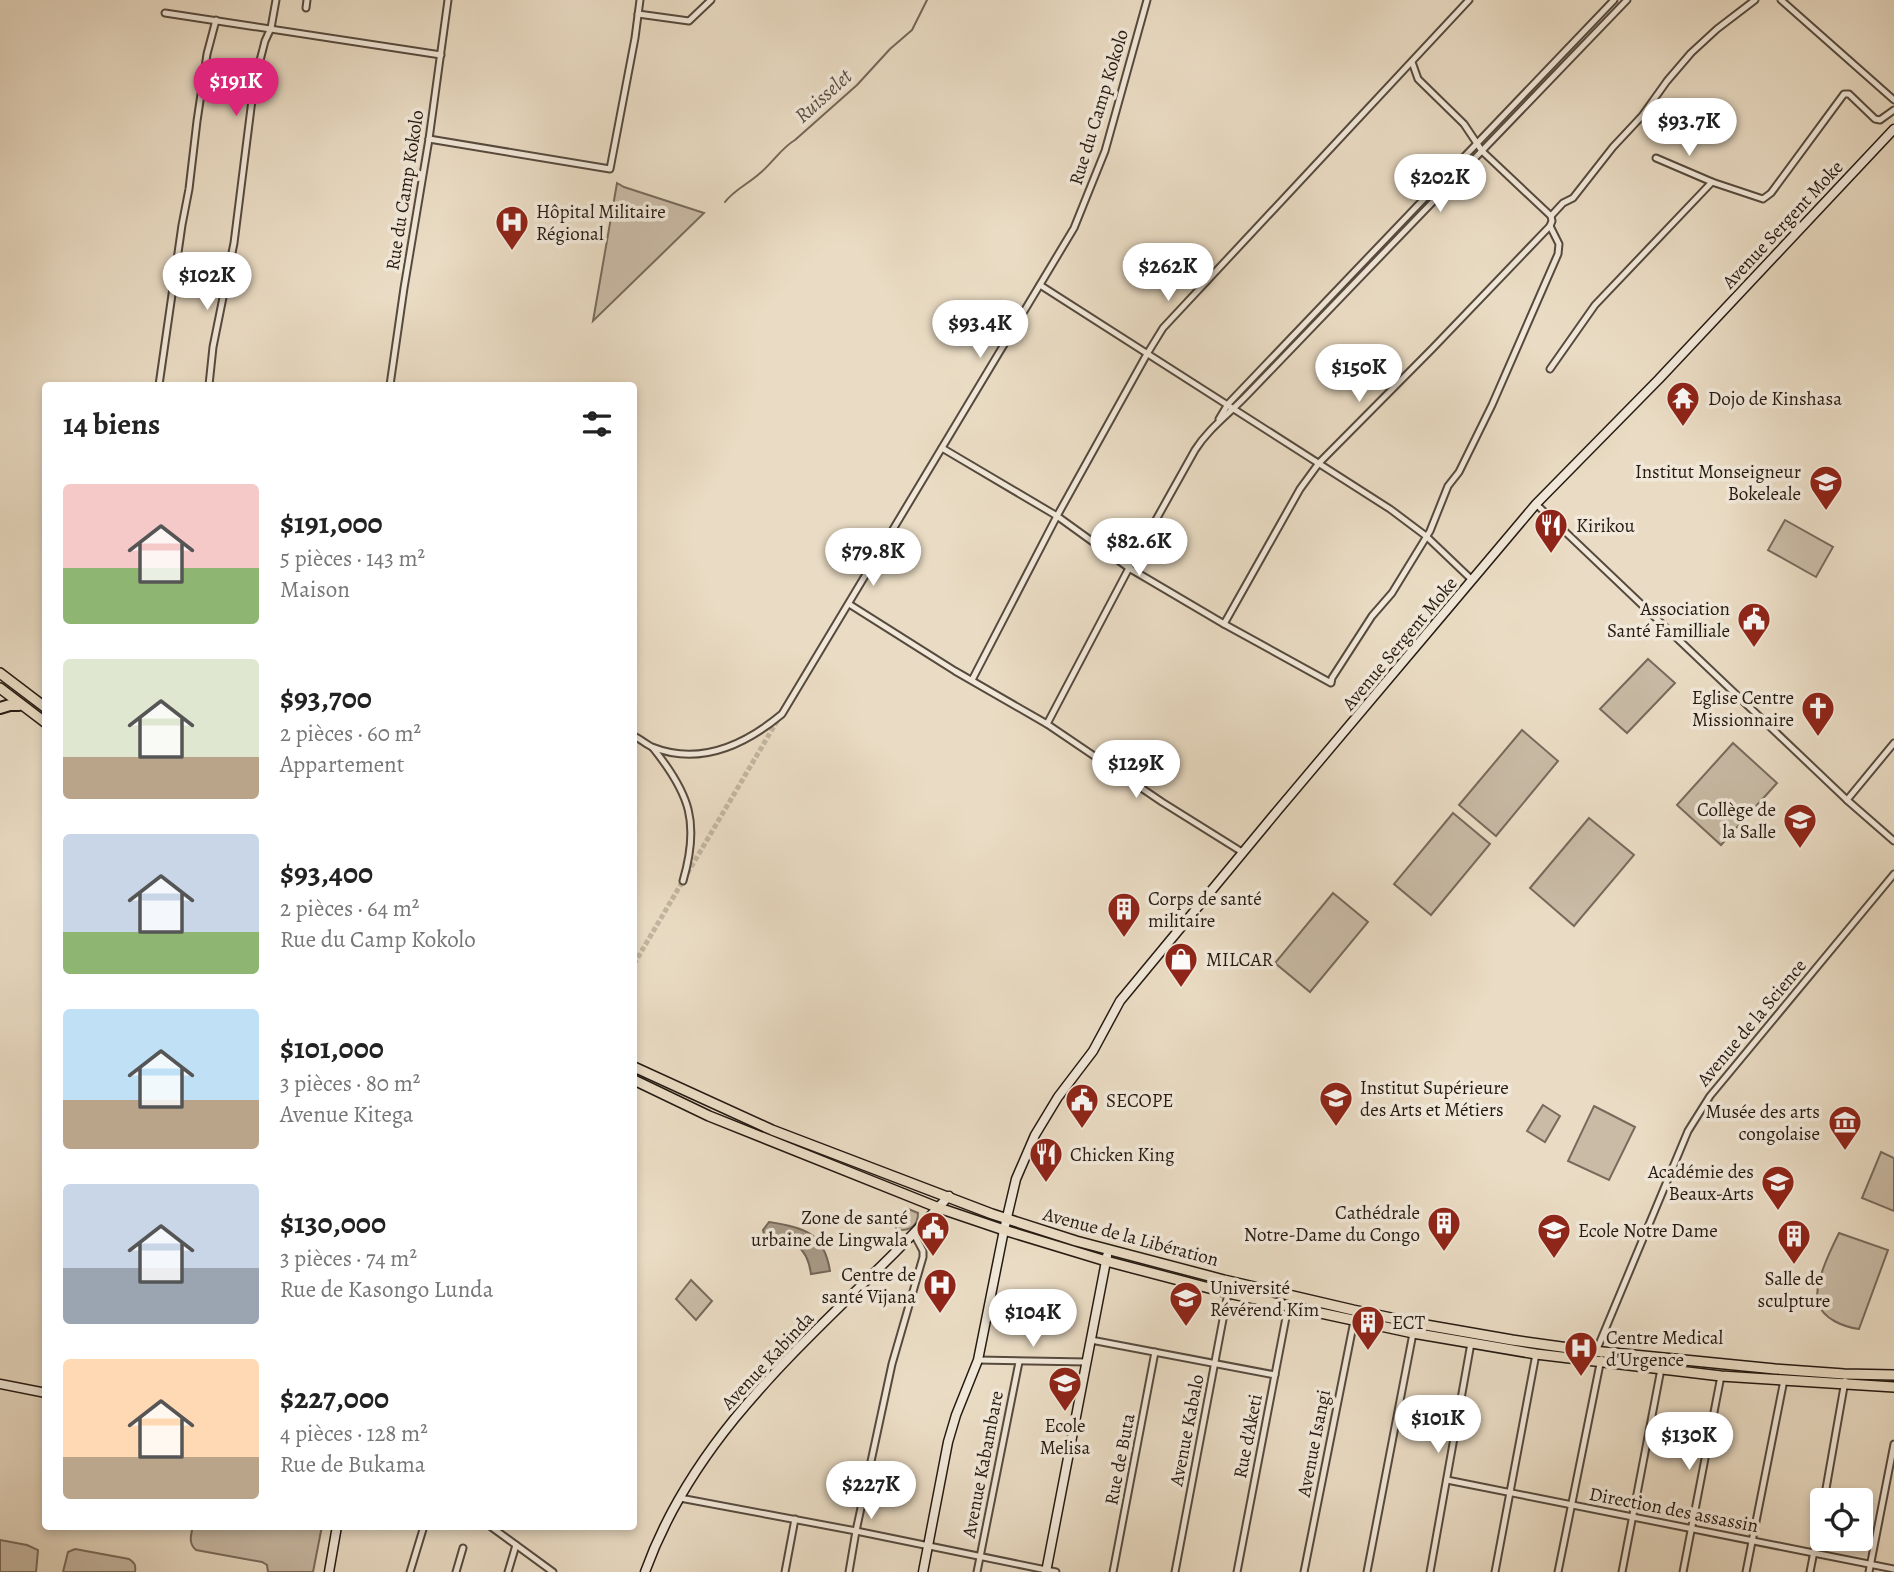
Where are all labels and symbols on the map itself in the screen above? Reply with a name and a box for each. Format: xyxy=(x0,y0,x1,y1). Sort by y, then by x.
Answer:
street label: Rue du Camp Kokolo xyxy=(1063,26,1135,188)
pin: $191K xyxy=(187,58,285,118)
water label: Ruisselet xyxy=(788,62,858,129)
pin: $93.7K xyxy=(1632,99,1746,158)
street label: Rue du Camp Kokolo xyxy=(380,108,430,272)
pin: $202K xyxy=(1391,154,1489,214)
street label: Avenue Sergent Moke xyxy=(1716,155,1849,295)
place label: Hôpital Militaire Régional xyxy=(536,199,666,247)
hospital icon: Hôpital Militaire Régional xyxy=(493,203,531,252)
pin: $262K xyxy=(1119,244,1217,303)
pin: $102K xyxy=(158,252,256,312)
pin: $93.4K xyxy=(923,300,1037,360)
pin: $150K xyxy=(1310,344,1408,404)
temple icon: Dojo de Kinshasa xyxy=(1664,379,1702,428)
place label: Dojo de Kinshasa xyxy=(1708,386,1842,412)
place label: Institut Monseigneur Bokeleale xyxy=(1635,459,1801,507)
school or university icon: Institut Monseigneur Bokeleale xyxy=(1807,463,1845,512)
restaurant icon: Kirikou xyxy=(1532,506,1570,555)
place label: Kirikou xyxy=(1576,513,1635,539)
pin: $82.6K xyxy=(1082,518,1196,578)
pin: $79.8K xyxy=(816,528,930,588)
street label: Avenue Sergent Moke xyxy=(1335,571,1463,717)
place label: Association Santé Familliale xyxy=(1607,596,1730,644)
public building icon: Association Santé Familliale xyxy=(1735,600,1773,649)
place label: Eglise Centre Missionnaire xyxy=(1692,685,1794,733)
church icon: Eglise Centre Missionnaire xyxy=(1799,689,1837,738)
pin: $129K xyxy=(1087,740,1185,800)
place label: Collège de la Salle xyxy=(1697,797,1776,845)
school or university icon: Collège de la Salle xyxy=(1781,801,1819,850)
place label: Corps de santé militaire xyxy=(1148,886,1262,934)
building icon: Corps de santé militaire xyxy=(1105,890,1143,939)
shop icon: MILCAR xyxy=(1162,940,1200,989)
place label: MILCAR xyxy=(1206,947,1274,973)
street label: Avenue de la Science xyxy=(1690,954,1813,1092)
place label: Institut Supérieure des Arts et Métiers xyxy=(1360,1075,1509,1123)
school or university icon: Institut Supérieure des Arts et Métiers xyxy=(1317,1079,1355,1128)
public building icon: SECOPE xyxy=(1063,1081,1101,1130)
place label: SECOPE xyxy=(1106,1088,1173,1114)
place label: Musée des arts congolaise xyxy=(1705,1099,1820,1147)
museum icon: Musée des arts congolaise xyxy=(1826,1103,1864,1152)
restaurant icon: Chicken King xyxy=(1027,1135,1065,1184)
place label: Chicken King xyxy=(1070,1142,1175,1168)
place label: Académie des Beaux-Arts xyxy=(1647,1159,1754,1207)
school or university icon: Académie des Beaux-Arts xyxy=(1759,1163,1797,1212)
place label: Cathédrale Notre-Dame du Congo xyxy=(1244,1200,1420,1248)
street label: Avenue de la Libération xyxy=(1039,1201,1221,1273)
building icon: Cathédrale Notre-Dame du Congo xyxy=(1425,1204,1463,1253)
place label: Zone de santé urbaine de Lingwala xyxy=(751,1205,908,1253)
public building icon: Zone de santé urbaine de Lingwala xyxy=(914,1209,952,1258)
school or university icon: Ecole Notre Dame xyxy=(1535,1211,1573,1260)
building icon: Salle de sculpture xyxy=(1775,1217,1813,1266)
place label: Ecole Notre Dame xyxy=(1578,1218,1718,1244)
place label: Centre de santé Vijana xyxy=(821,1262,916,1310)
hospital icon: Centre de santé Vijana xyxy=(921,1266,959,1315)
place label: Salle de sculpture xyxy=(1758,1266,1830,1314)
place label: Université Révérend Kim xyxy=(1210,1275,1319,1323)
school or university icon: Université Révérend Kim xyxy=(1167,1279,1205,1328)
pin: $104K xyxy=(984,1290,1082,1349)
building icon: ECT xyxy=(1349,1303,1387,1352)
street label: Avenue Kabinda xyxy=(715,1306,820,1416)
place label: ECT xyxy=(1392,1310,1426,1336)
place label: Centre Medical d'Urgence xyxy=(1606,1325,1724,1373)
hospital icon: Centre Medical d'Urgence xyxy=(1562,1329,1600,1378)
school or university icon: Ecole Melisa xyxy=(1046,1364,1084,1413)
street label: Avenue Kabalo xyxy=(1163,1372,1211,1489)
street label: Avenue Isangi xyxy=(1291,1387,1337,1500)
street label: Avenue Kabambare xyxy=(956,1388,1010,1541)
street label: Rue d'Aketi xyxy=(1227,1392,1269,1480)
pin: $101K xyxy=(1389,1396,1487,1455)
street label: Rue de Buta xyxy=(1098,1411,1142,1507)
pin: $130K xyxy=(1640,1412,1738,1472)
place label: Ecole Melisa xyxy=(1040,1413,1090,1461)
pin: $227K xyxy=(822,1462,920,1521)
street label: Direction des assassin xyxy=(1587,1481,1761,1539)

